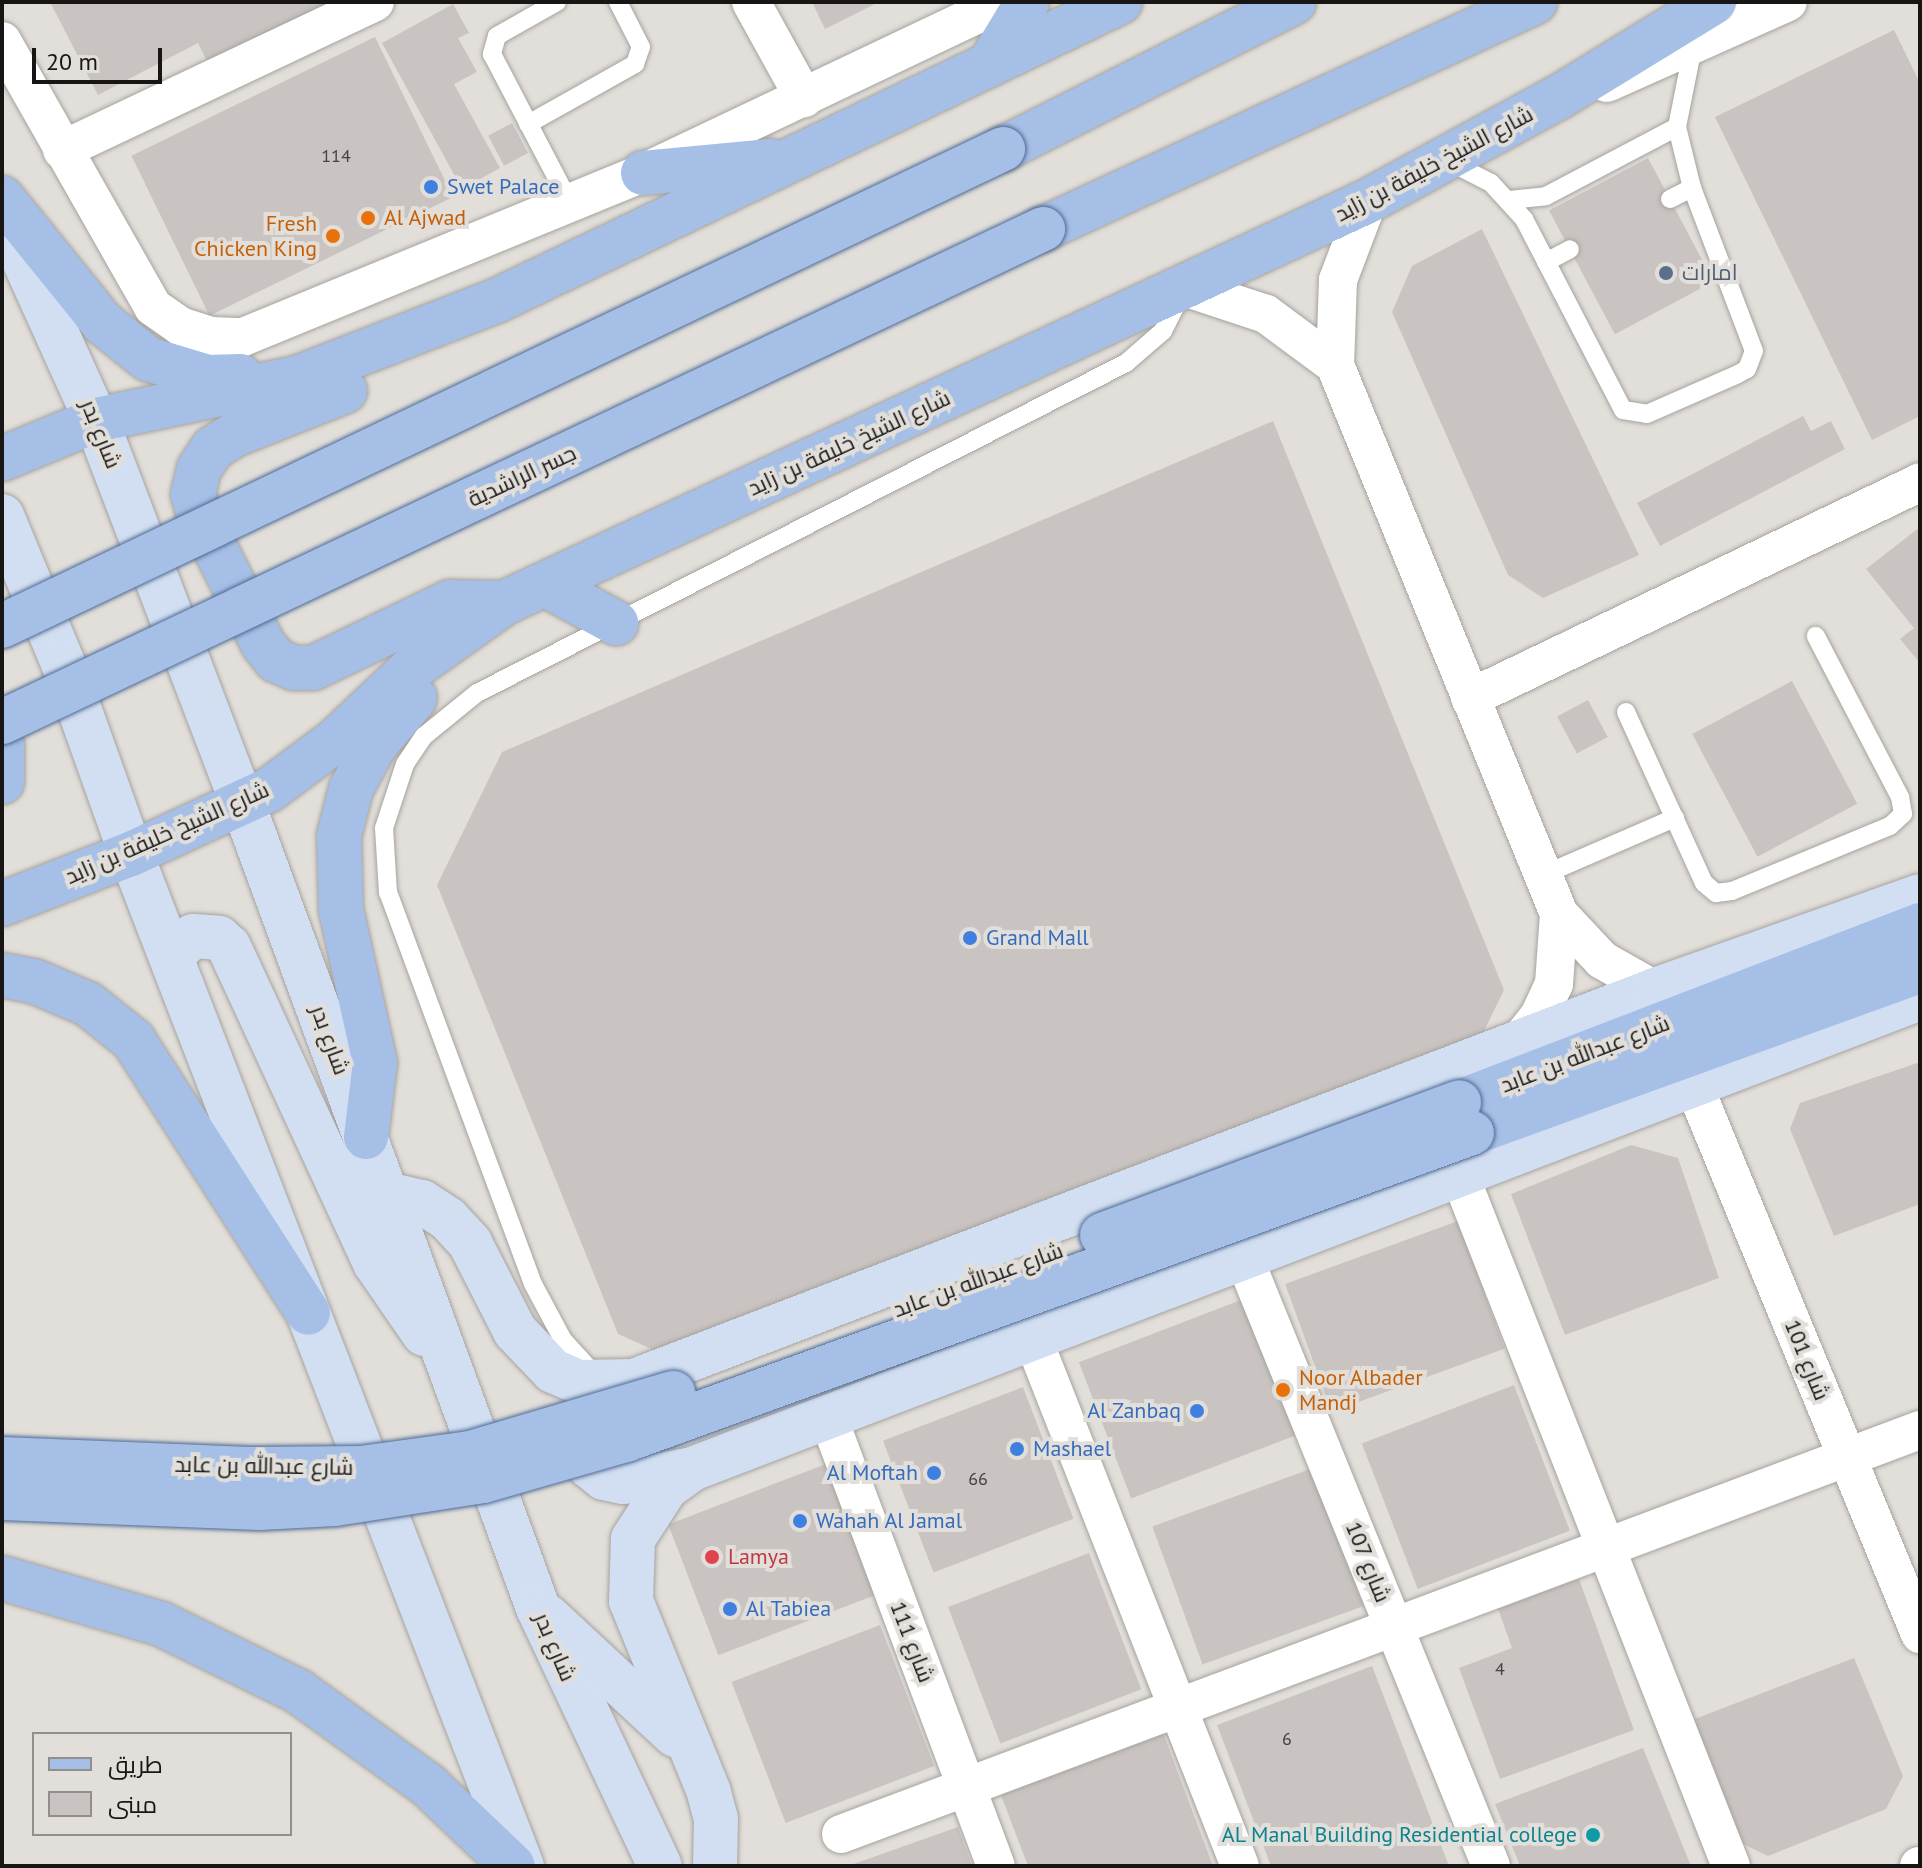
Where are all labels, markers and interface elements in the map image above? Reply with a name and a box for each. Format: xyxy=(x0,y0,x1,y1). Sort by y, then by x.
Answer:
scale bar xyxy=(36,32,166,82)
text: 20 m xyxy=(46,46,98,77)
street label: شارع الشيخ خليفة بن زايد xyxy=(1331,101,1537,227)
house number: 114 xyxy=(321,145,351,167)
place label: Swet Palace xyxy=(447,174,559,200)
marker: Swet Palace xyxy=(422,178,440,196)
place label: Al Ajwad xyxy=(384,205,467,231)
marker: Al Ajwad xyxy=(359,209,377,227)
place label: Fresh Chicken King xyxy=(194,210,317,262)
marker: Fresh Chicken King xyxy=(324,227,342,245)
place label: امارات xyxy=(1682,260,1738,286)
marker: امارات xyxy=(1657,264,1675,282)
street label: شارع الشيخ خليفة بن زايد xyxy=(744,385,954,501)
street label: شارع بدر xyxy=(75,396,127,472)
street label: جسر الراشدية xyxy=(464,439,580,513)
street label: شارع الشيخ خليفة بن زايد xyxy=(61,776,273,890)
place label: Grand Mall xyxy=(986,925,1089,951)
marker: Grand Mall xyxy=(961,929,979,947)
street label: شارع بدر xyxy=(305,1002,355,1078)
street label: شارع عبدالله بن عابد xyxy=(1497,1010,1673,1098)
street label: شارع عبدالله بن عابد xyxy=(889,1237,1067,1323)
street label: شارع 101 xyxy=(1779,1316,1835,1404)
place label: Noor Albader Mandj xyxy=(1299,1364,1423,1416)
marker: Noor Albader Mandj xyxy=(1274,1381,1292,1399)
place label: Al Zanbaq xyxy=(1087,1398,1181,1424)
marker: Al Zanbaq xyxy=(1188,1402,1206,1420)
place label: Mashael xyxy=(1033,1436,1111,1462)
marker: Mashael xyxy=(1008,1440,1026,1458)
street label: شارع عبدالله بن عابد xyxy=(174,1451,354,1481)
place label: Al Moftah xyxy=(827,1460,918,1486)
marker: Al Moftah xyxy=(925,1464,943,1482)
house number: 66 xyxy=(968,1468,988,1490)
place label: Wahah Al Jamal xyxy=(816,1508,963,1534)
marker: Wahah Al Jamal xyxy=(791,1512,809,1530)
street label: شارع 107 xyxy=(1340,1518,1396,1606)
place label: Lamya xyxy=(728,1544,789,1570)
marker: Lamya xyxy=(703,1548,721,1566)
place label: Al Tabiea xyxy=(746,1596,832,1622)
street label: شارع 111 xyxy=(885,1598,939,1686)
marker: Al Tabiea xyxy=(721,1600,739,1618)
street label: شارع بدر xyxy=(529,1609,581,1685)
house number: 4 xyxy=(1495,1658,1505,1680)
house number: 6 xyxy=(1282,1728,1292,1750)
legend xyxy=(32,1732,292,1836)
text: طريق xyxy=(108,1749,163,1780)
text: مبنى xyxy=(108,1789,157,1820)
place label: AL Manal Building Residential college xyxy=(1221,1822,1577,1848)
marker: AL Manal Building Residential college xyxy=(1584,1826,1602,1844)

